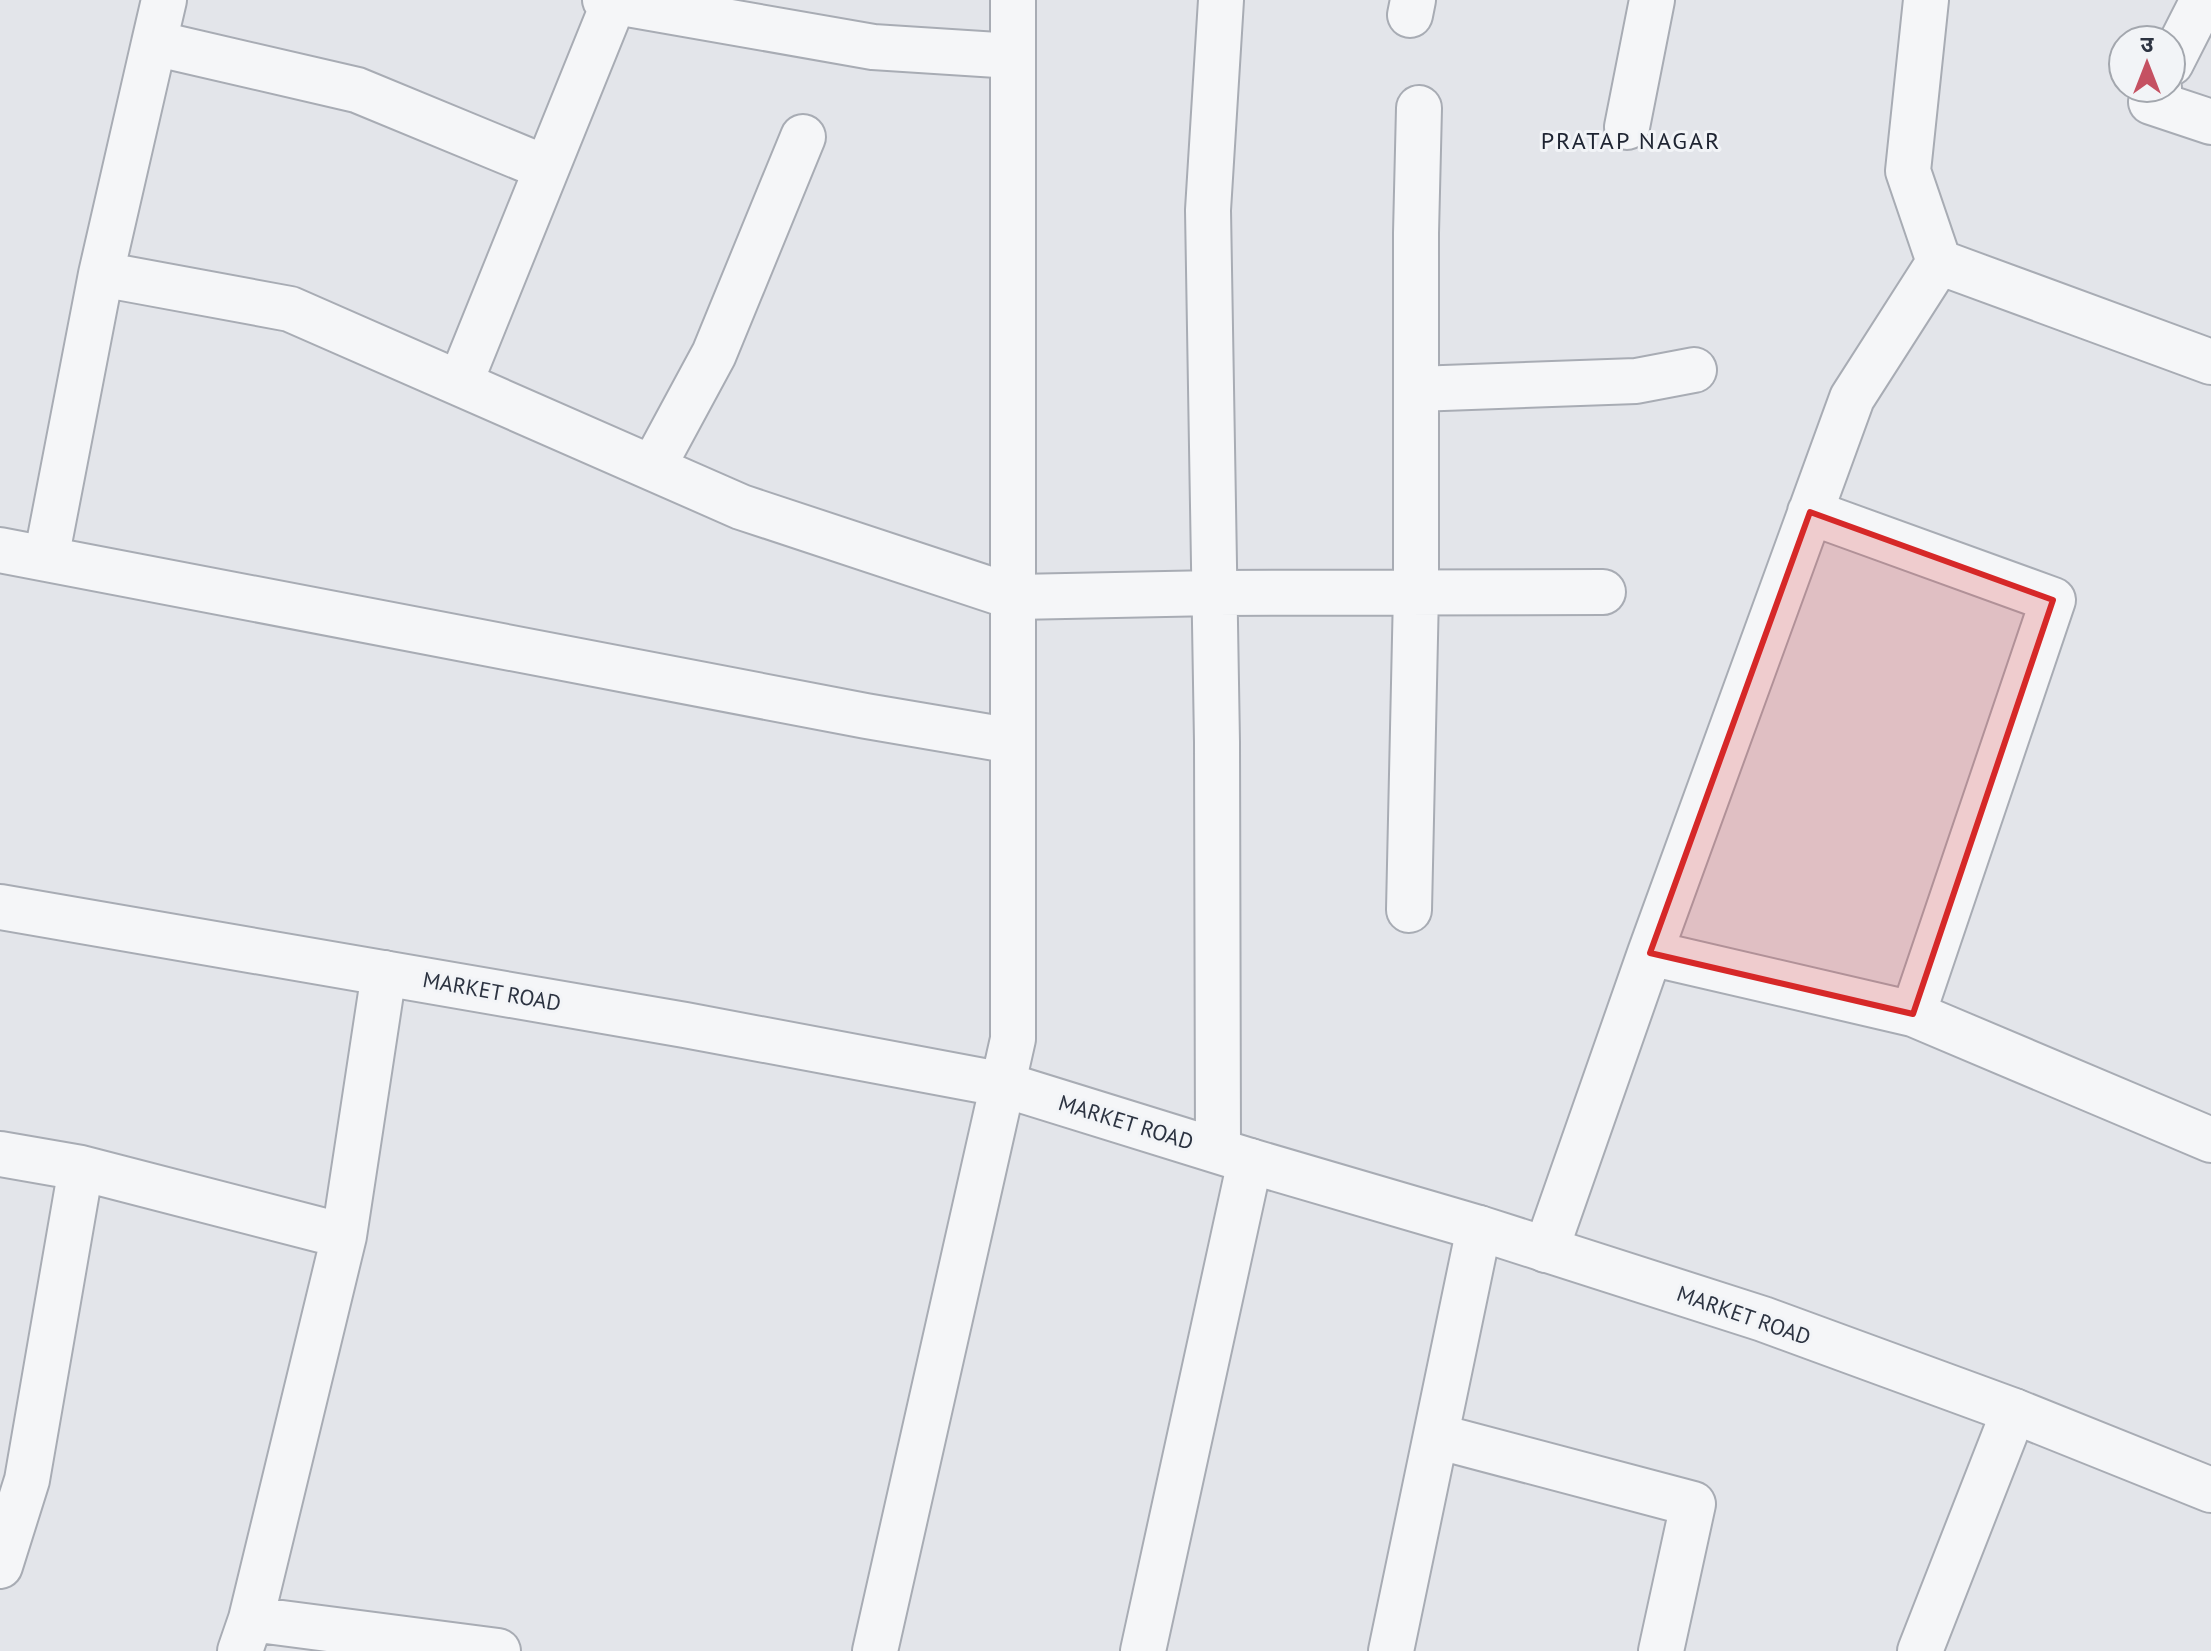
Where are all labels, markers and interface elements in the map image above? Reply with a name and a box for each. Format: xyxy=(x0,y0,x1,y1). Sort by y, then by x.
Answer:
north arrow xyxy=(2107,24,2187,104)
text: उ xyxy=(2141,30,2155,58)
district label: PRATAP NAGAR xyxy=(1541,125,1721,156)
street label: MARKET ROAD xyxy=(421,965,563,1017)
street label: MARKET ROAD xyxy=(1055,1088,1197,1156)
street label: MARKET ROAD xyxy=(1673,1279,1815,1351)

